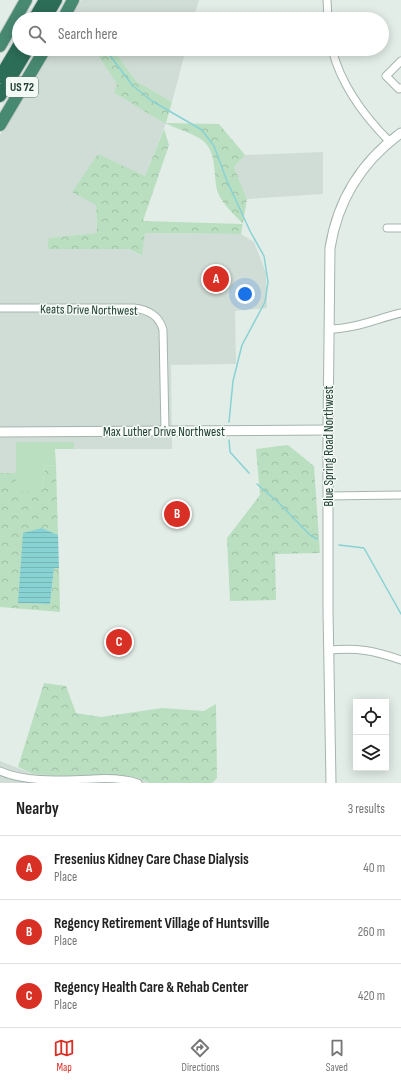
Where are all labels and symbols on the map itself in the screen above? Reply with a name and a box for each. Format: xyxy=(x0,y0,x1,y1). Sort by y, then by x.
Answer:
road number: US 72 xyxy=(6,77,38,97)
pin: A xyxy=(203,264,229,294)
your location xyxy=(235,284,255,304)
street label: Keats Drive Northwest xyxy=(40,301,138,319)
street label: Blue Spring Road Northwest xyxy=(321,385,337,507)
street label: Max Luther Drive Northwest xyxy=(103,424,225,440)
pin: B xyxy=(164,499,190,529)
pin: C xyxy=(106,627,132,657)

